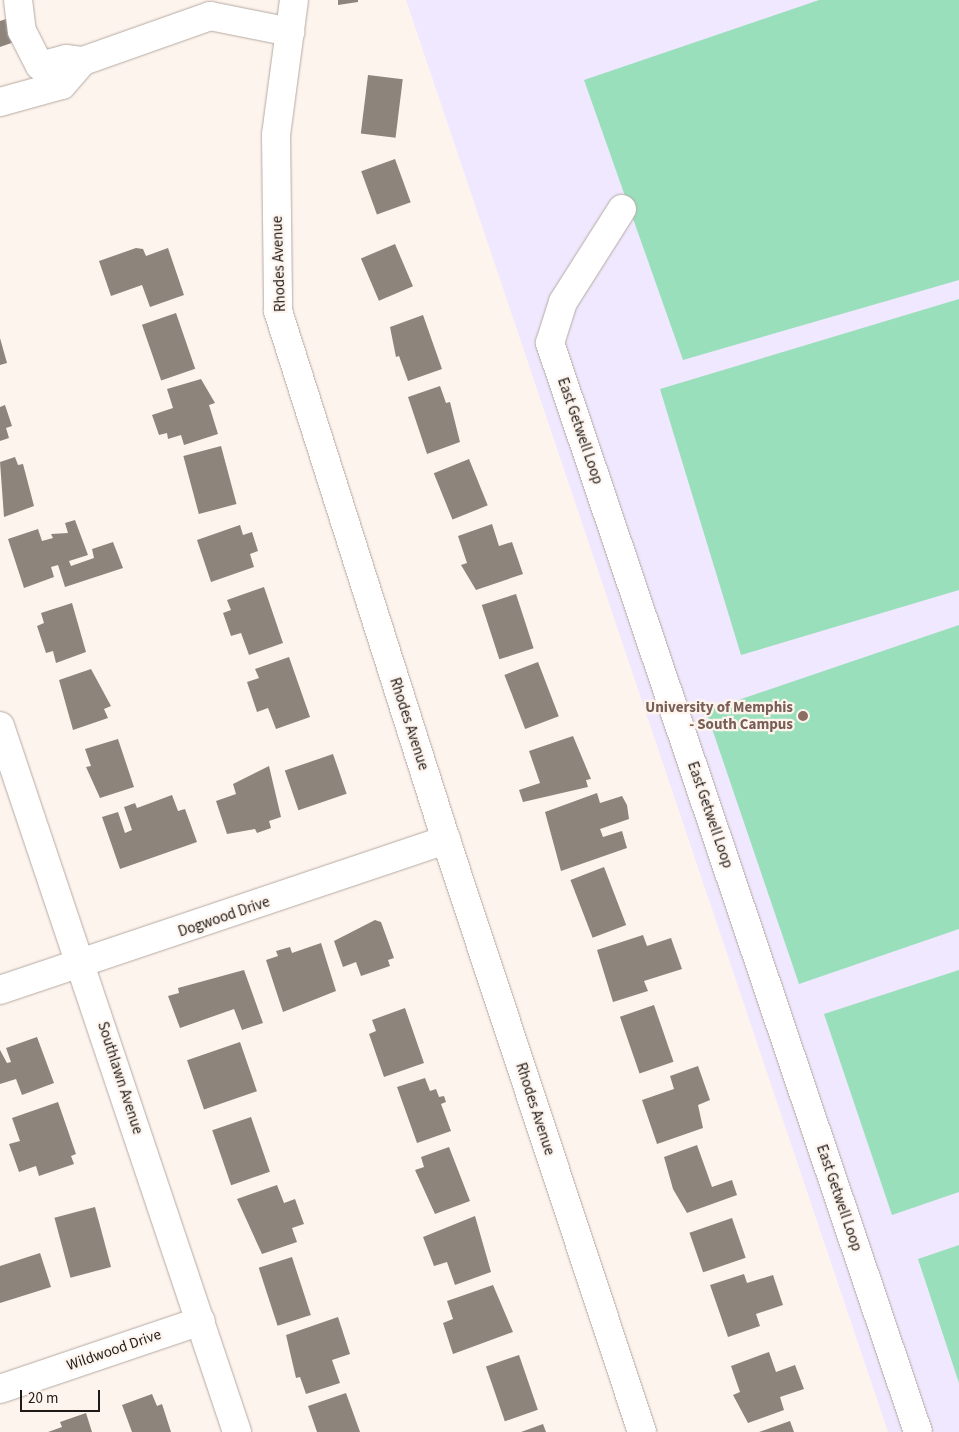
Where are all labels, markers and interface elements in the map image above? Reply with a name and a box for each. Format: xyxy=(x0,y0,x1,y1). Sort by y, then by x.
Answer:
street label: Rhodes Avenue xyxy=(268,216,290,312)
street label: East Getwell Loop xyxy=(553,375,607,487)
street label: Rhodes Avenue xyxy=(386,676,432,772)
place label: University of Memphis - South Campus xyxy=(645,698,793,733)
marker: University of Memphis - South Campus xyxy=(797,710,809,722)
street label: East Getwell Loop xyxy=(683,759,737,871)
street label: Dogwood Drive xyxy=(176,893,272,941)
street label: Southlawn Avenue xyxy=(93,1020,147,1136)
street label: Rhodes Avenue xyxy=(512,1061,558,1157)
street label: East Getwell Loop xyxy=(812,1142,866,1254)
street label: Wildwood Drive xyxy=(65,1325,163,1375)
scale bar xyxy=(22,1380,102,1412)
text: 20 m xyxy=(28,1388,58,1409)

